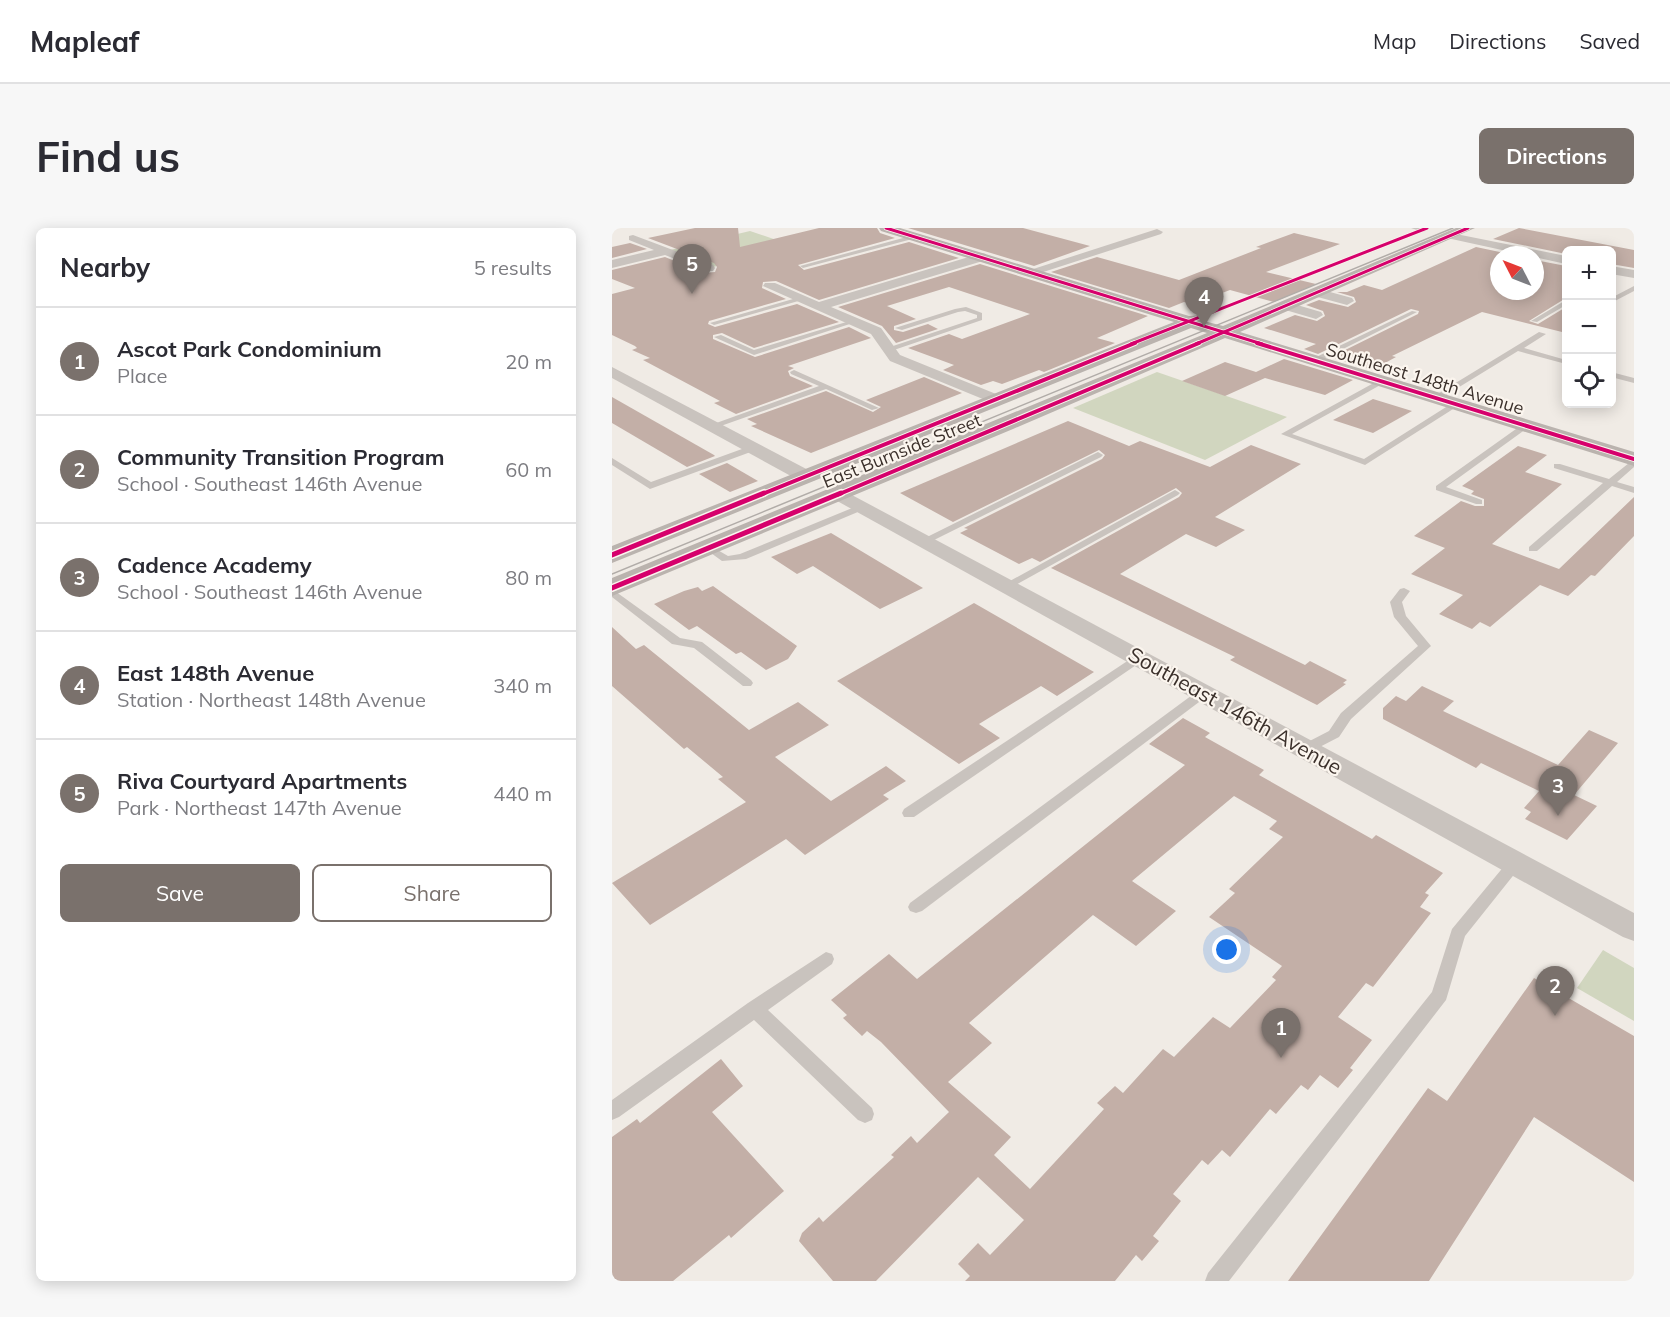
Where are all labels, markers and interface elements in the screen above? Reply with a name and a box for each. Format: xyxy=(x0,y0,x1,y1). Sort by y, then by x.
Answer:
text: Mapleaf xyxy=(30,24,139,59)
text: Map xyxy=(1373,28,1416,54)
text: Directions xyxy=(1449,28,1546,54)
text: Saved xyxy=(1579,28,1640,54)
button: Directions xyxy=(1479,128,1634,184)
text: Find us xyxy=(36,130,180,183)
pin: 5 xyxy=(672,244,712,294)
north arrow xyxy=(1490,246,1544,300)
map controls xyxy=(1562,246,1616,408)
button: + xyxy=(1562,246,1616,300)
text: Nearby xyxy=(60,251,150,284)
text: 5 results xyxy=(474,255,552,280)
pin: 4 xyxy=(1184,278,1224,327)
button: − xyxy=(1562,300,1616,354)
text: Ascot Park Condominium xyxy=(117,335,382,363)
street label: Southeast 148th Avenue xyxy=(1323,337,1527,420)
text: 1 xyxy=(74,349,86,374)
text: 20 m xyxy=(505,349,552,374)
button: locate xyxy=(1562,354,1616,408)
text: Place xyxy=(117,363,167,388)
street label: East Burnside Street xyxy=(819,408,985,493)
text: Community Transition Program xyxy=(117,443,445,471)
text: 2 xyxy=(74,457,86,482)
text: 60 m xyxy=(505,457,552,482)
text: School · Southeast 146th Avenue xyxy=(117,471,422,496)
text: Cadence Academy xyxy=(117,551,312,579)
text: 3 xyxy=(74,565,86,590)
text: 80 m xyxy=(505,565,552,590)
text: School · Southeast 146th Avenue xyxy=(117,579,422,604)
street label: Southeast 146th Avenue xyxy=(1124,641,1347,780)
text: East 148th Avenue xyxy=(117,659,314,687)
text: 4 xyxy=(74,673,86,698)
text: 340 m xyxy=(493,673,552,698)
text: Station · Northeast 148th Avenue xyxy=(117,687,426,712)
pin: 3 xyxy=(1538,766,1578,816)
text: Riva Courtyard Apartments xyxy=(117,767,407,795)
text: 5 xyxy=(74,781,86,806)
text: 440 m xyxy=(493,781,552,806)
text: Park · Northeast 147th Avenue xyxy=(117,795,402,820)
button: Save xyxy=(60,864,300,922)
button: Share xyxy=(312,864,552,922)
your location xyxy=(1212,935,1241,964)
pin: 2 xyxy=(1536,966,1574,1016)
pin: 1 xyxy=(1262,1008,1300,1058)

